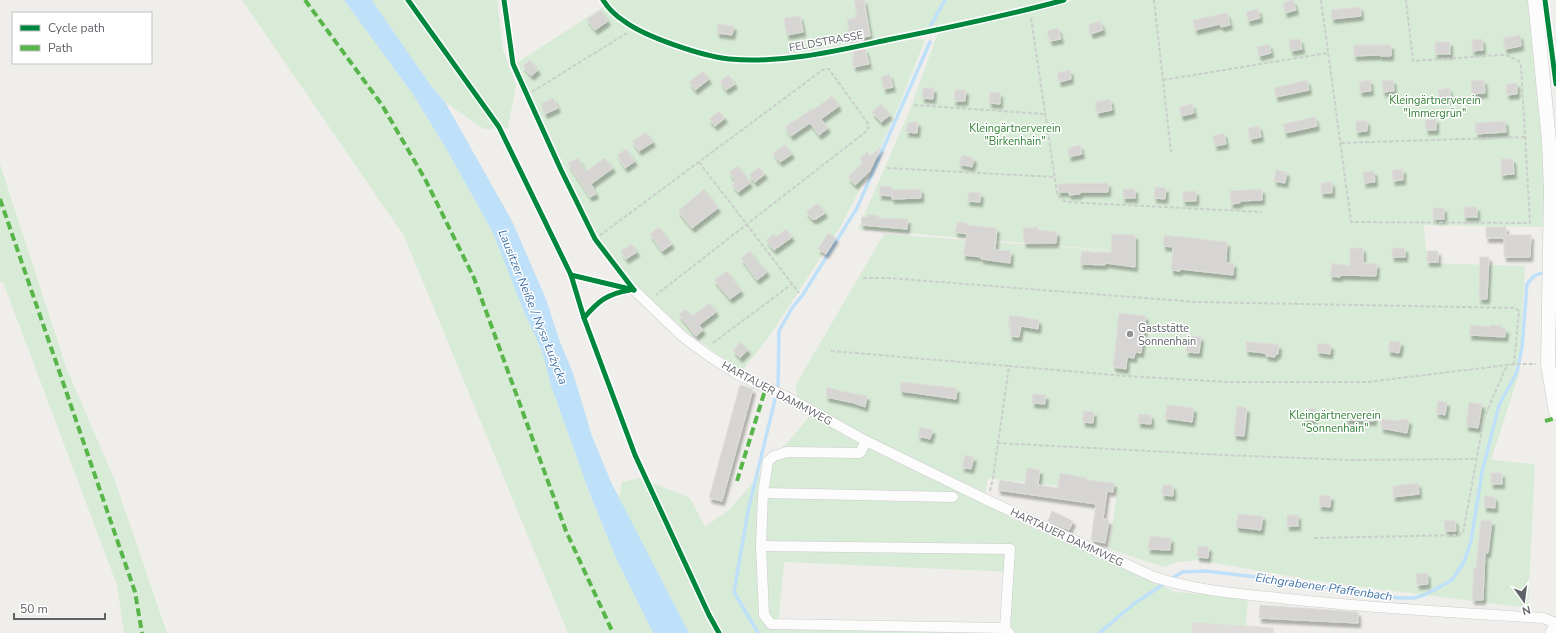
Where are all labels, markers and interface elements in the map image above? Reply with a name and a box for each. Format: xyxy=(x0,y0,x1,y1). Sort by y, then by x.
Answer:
legend xyxy=(12,12,152,64)
text: Cycle path xyxy=(48,20,105,36)
street label: FELDSTRASSE xyxy=(788,28,864,55)
text: Path xyxy=(48,40,73,56)
park label: Kleingärtnerverein "Immergrün" xyxy=(1389,93,1481,121)
park label: Kleingärtnerverein "Birkenhain" xyxy=(969,121,1061,149)
water label: Lausitzer Neiße / Nysa Łużycka xyxy=(495,227,571,387)
place label: Gaststätte Sonnenhain xyxy=(1138,321,1196,349)
marker: Gaststätte Sonnenhain xyxy=(1125,329,1135,339)
street label: HARTAUER DAMMWEG xyxy=(719,358,835,429)
park label: Kleingärtnerverein "Sonnenhain" xyxy=(1289,408,1381,436)
street label: HARTAUER DAMMWEG xyxy=(1008,505,1126,570)
water label: Eichgrabener Pfaffenbach xyxy=(1254,569,1394,605)
north arrow xyxy=(1504,581,1544,621)
scale bar xyxy=(14,595,105,621)
text: 50 m xyxy=(20,601,48,617)
text: N xyxy=(1520,602,1532,618)

